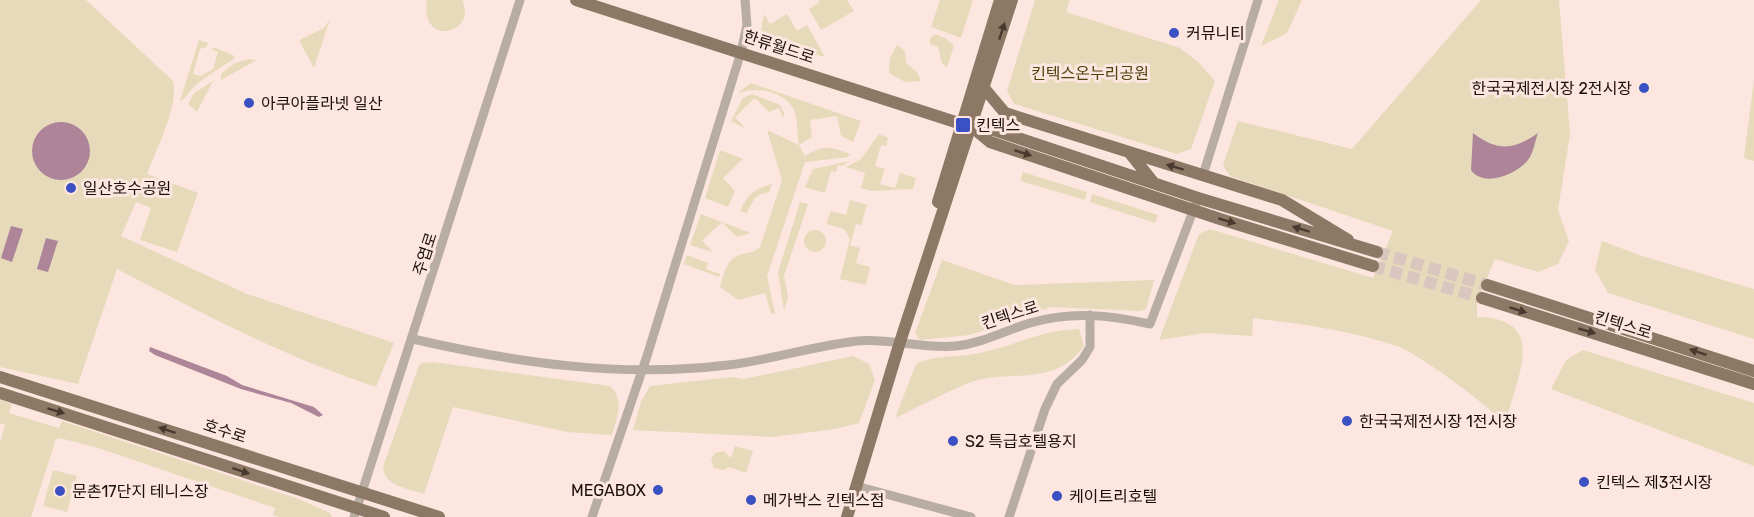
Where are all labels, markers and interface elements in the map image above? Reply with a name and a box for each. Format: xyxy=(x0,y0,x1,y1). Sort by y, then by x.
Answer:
one-way arrow xyxy=(998,22,1007,40)
place label: 커뮤니티 xyxy=(1186,24,1245,43)
marker: 커뮤니티 xyxy=(1167,26,1181,40)
street label: 한류월드로 xyxy=(741,27,817,67)
park label: 킨텍스온누리공원 xyxy=(1031,64,1149,83)
place label: 한국국제전시장 2전시장 xyxy=(1471,79,1632,98)
marker: 한국국제전시장 2전시장 xyxy=(1637,81,1651,95)
place label: 아쿠아플라넷 일산 xyxy=(261,94,383,113)
marker: 아쿠아플라넷 일산 xyxy=(242,96,256,110)
marker: 킨텍스 xyxy=(954,116,972,134)
place label: 킨텍스 xyxy=(976,116,1020,135)
one-way arrow xyxy=(1014,148,1032,158)
one-way arrow xyxy=(1166,162,1184,171)
place label: 일산호수공원 xyxy=(83,179,171,198)
marker: 일산호수공원 xyxy=(64,181,78,195)
one-way arrow xyxy=(1219,217,1237,226)
one-way arrow xyxy=(1292,224,1310,234)
street label: 주엽로 xyxy=(409,230,441,278)
street label: 킨텍스로 xyxy=(979,297,1041,333)
one-way arrow xyxy=(1510,306,1528,315)
street label: 킨텍스로 xyxy=(1592,307,1654,343)
one-way arrow xyxy=(1578,327,1596,336)
one-way arrow xyxy=(1689,347,1707,357)
one-way arrow xyxy=(47,407,65,416)
place label: 한국국제전시장 1전시장 xyxy=(1359,412,1517,431)
marker: 한국국제전시장 1전시장 xyxy=(1340,414,1354,428)
street label: 호수로 xyxy=(201,415,249,447)
one-way arrow xyxy=(158,425,176,434)
place label: S2 특급호텔용지 xyxy=(965,432,1077,451)
marker: S2 특급호텔용지 xyxy=(946,434,960,448)
one-way arrow xyxy=(232,466,250,476)
place label: 킨텍스 제3전시장 xyxy=(1596,473,1713,492)
marker: 킨텍스 제3전시장 xyxy=(1577,475,1591,489)
place label: MEGABOX xyxy=(571,481,646,500)
place label: 문촌17단지 테니스장 xyxy=(72,482,209,501)
marker: MEGABOX xyxy=(651,483,665,497)
marker: 문촌17단지 테니스장 xyxy=(53,484,67,498)
place label: 케이트리호텔 xyxy=(1069,487,1157,506)
marker: 케이트리호텔 xyxy=(1050,489,1064,503)
place label: 메가박스 킨텍스점 xyxy=(763,491,885,510)
marker: 메가박스 킨텍스점 xyxy=(744,493,758,507)

